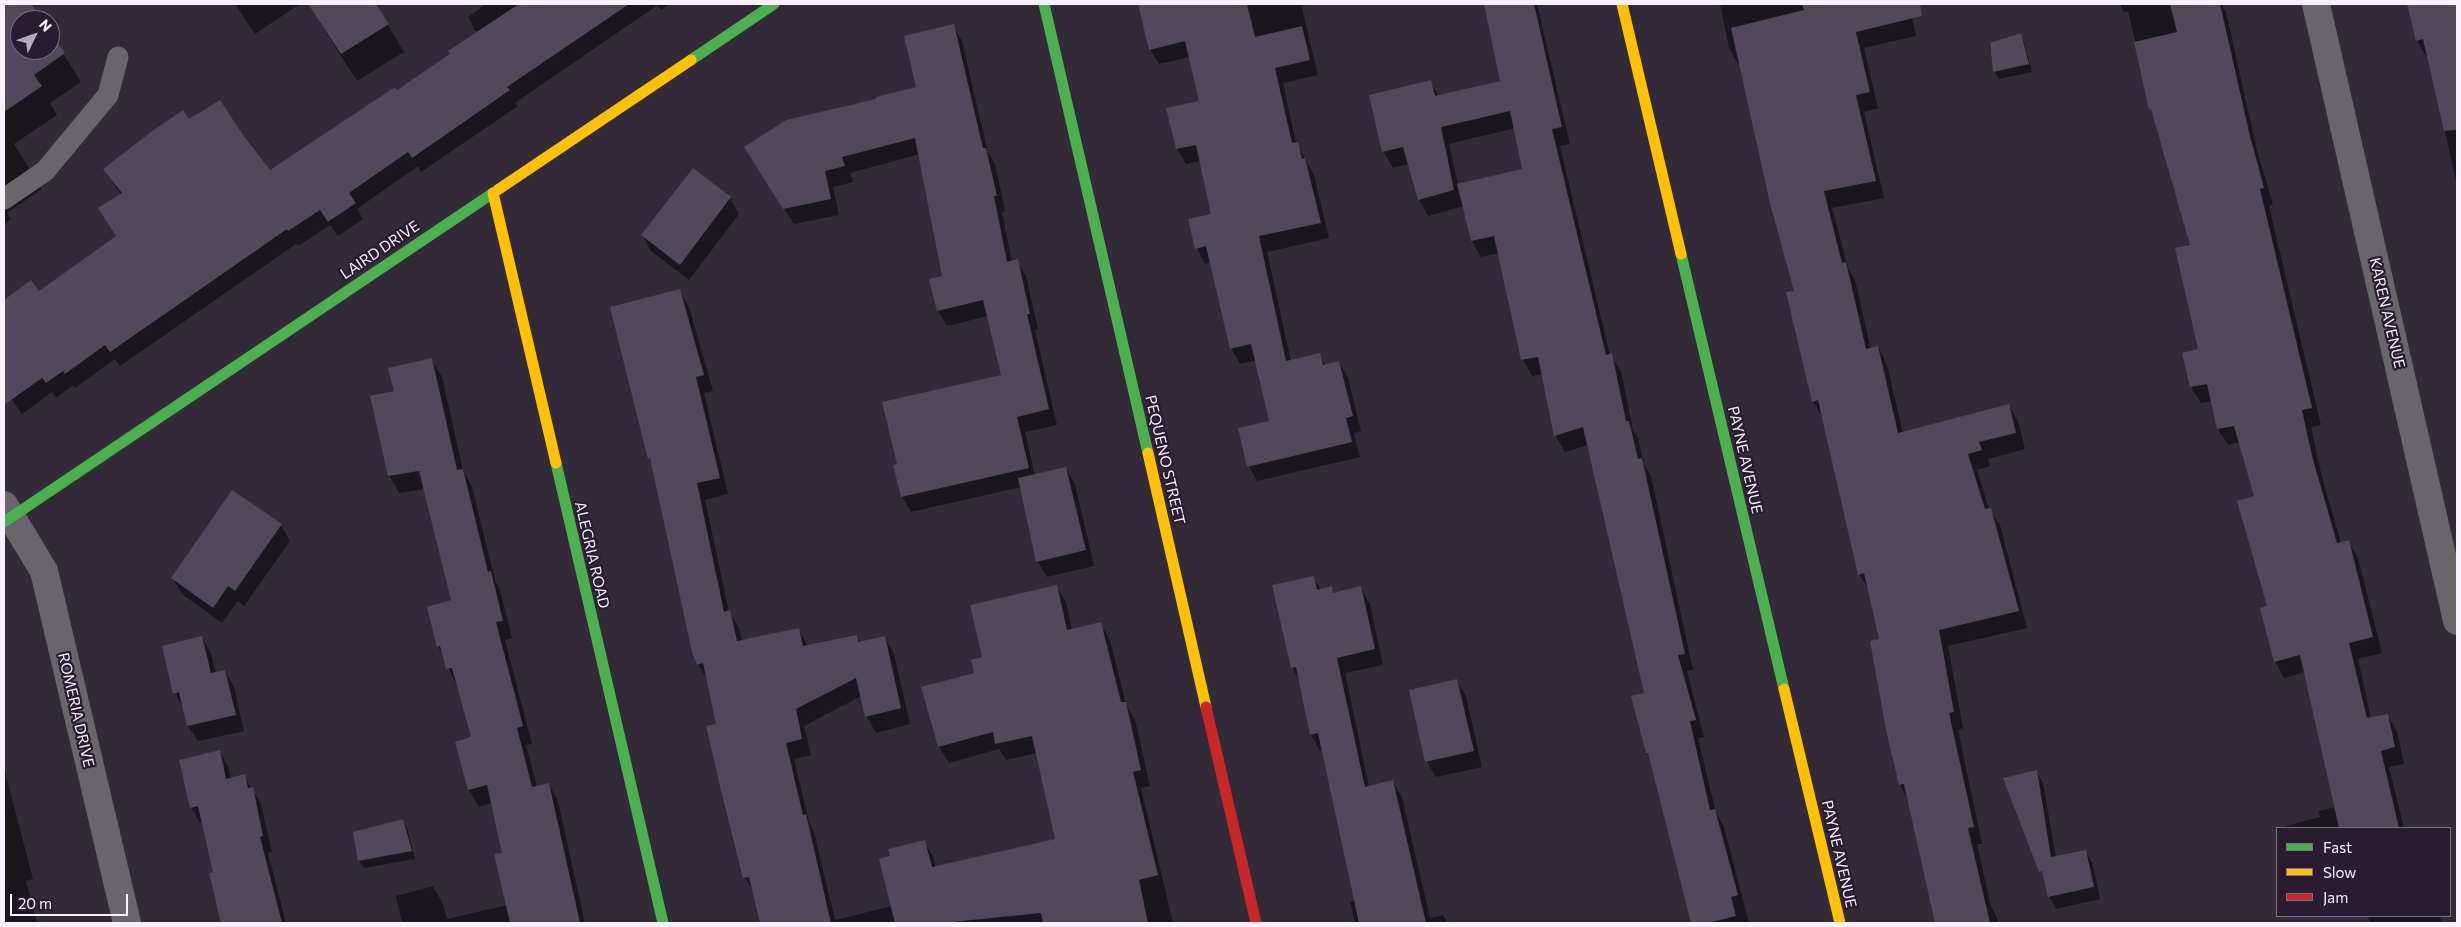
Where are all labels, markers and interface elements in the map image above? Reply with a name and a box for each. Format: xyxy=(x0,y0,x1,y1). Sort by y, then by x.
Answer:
north arrow xyxy=(10,10,60,60)
text: N xyxy=(36,16,56,35)
street label: LAIRD DRIVE xyxy=(337,217,423,283)
street label: KAREN AVENUE xyxy=(2366,256,2408,370)
street label: PEQUENO STREET xyxy=(1141,393,1189,527)
street label: PAYNE AVENUE xyxy=(1724,404,1766,516)
street label: ALEGRIA ROAD xyxy=(571,500,613,610)
street label: ROMERIA DRIVE xyxy=(54,651,98,769)
street label: PAYNE AVENUE xyxy=(1818,798,1860,910)
legend xyxy=(2276,827,2451,917)
text: Fast xyxy=(2323,838,2352,856)
text: Slow xyxy=(2323,863,2356,881)
scale bar xyxy=(12,884,130,916)
text: Jam xyxy=(2323,888,2348,906)
text: 20 m xyxy=(18,894,52,912)

